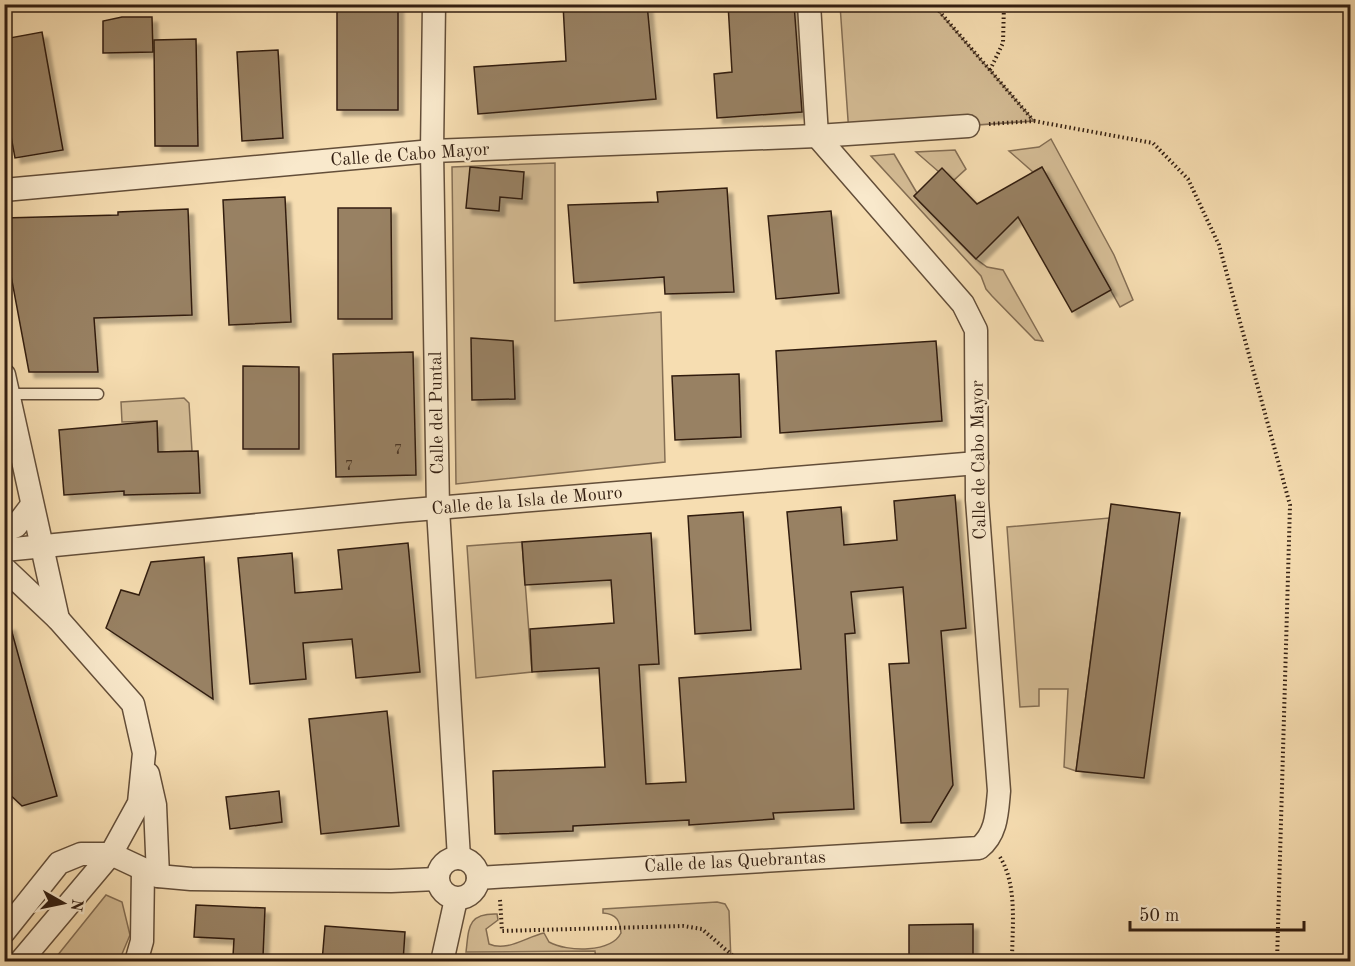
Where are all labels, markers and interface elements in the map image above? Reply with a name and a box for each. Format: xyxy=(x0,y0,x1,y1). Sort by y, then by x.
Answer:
street label: Calle de Cabo Mayor xyxy=(330,140,491,170)
street label: Calle del Puntal xyxy=(427,351,447,475)
street label: Calle de Cabo Mayor xyxy=(969,379,989,540)
house number: 7 xyxy=(394,443,402,458)
house number: 7 xyxy=(345,459,353,474)
street label: Calle de la Isla de Mouro xyxy=(431,484,623,518)
street label: Calle de las Quebrantas xyxy=(644,848,827,876)
north arrow xyxy=(33,873,93,933)
scale bar xyxy=(1130,894,1304,932)
text: N xyxy=(67,898,85,913)
text: 50 m xyxy=(1139,907,1179,925)

